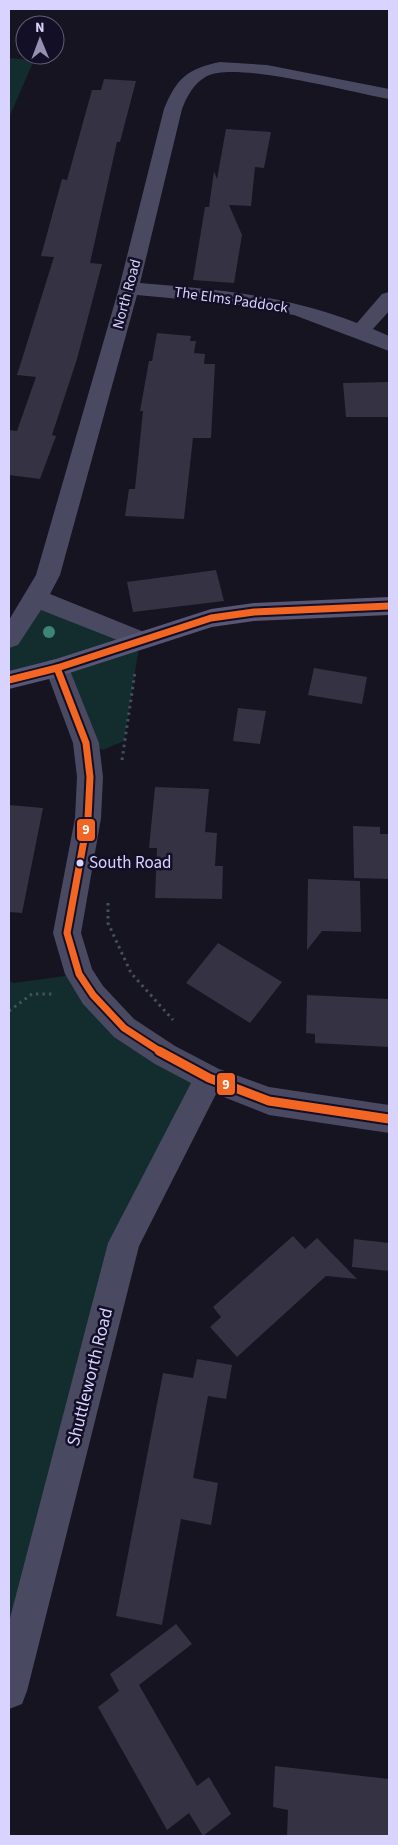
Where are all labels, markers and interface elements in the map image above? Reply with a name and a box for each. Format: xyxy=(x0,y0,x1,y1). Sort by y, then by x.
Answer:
north arrow xyxy=(15,15,65,65)
text: N xyxy=(35,18,45,38)
street label: North Road xyxy=(108,257,146,331)
street label: The Elms Paddock xyxy=(173,282,290,318)
line badge: 9 xyxy=(76,818,96,842)
text: 9 xyxy=(82,820,90,840)
place label: South Road xyxy=(89,851,171,875)
marker: South Road xyxy=(75,858,85,868)
line badge: 9 xyxy=(216,1072,236,1096)
text: 9 xyxy=(222,1075,230,1095)
street label: Shuttleworth Road xyxy=(61,1305,119,1449)

